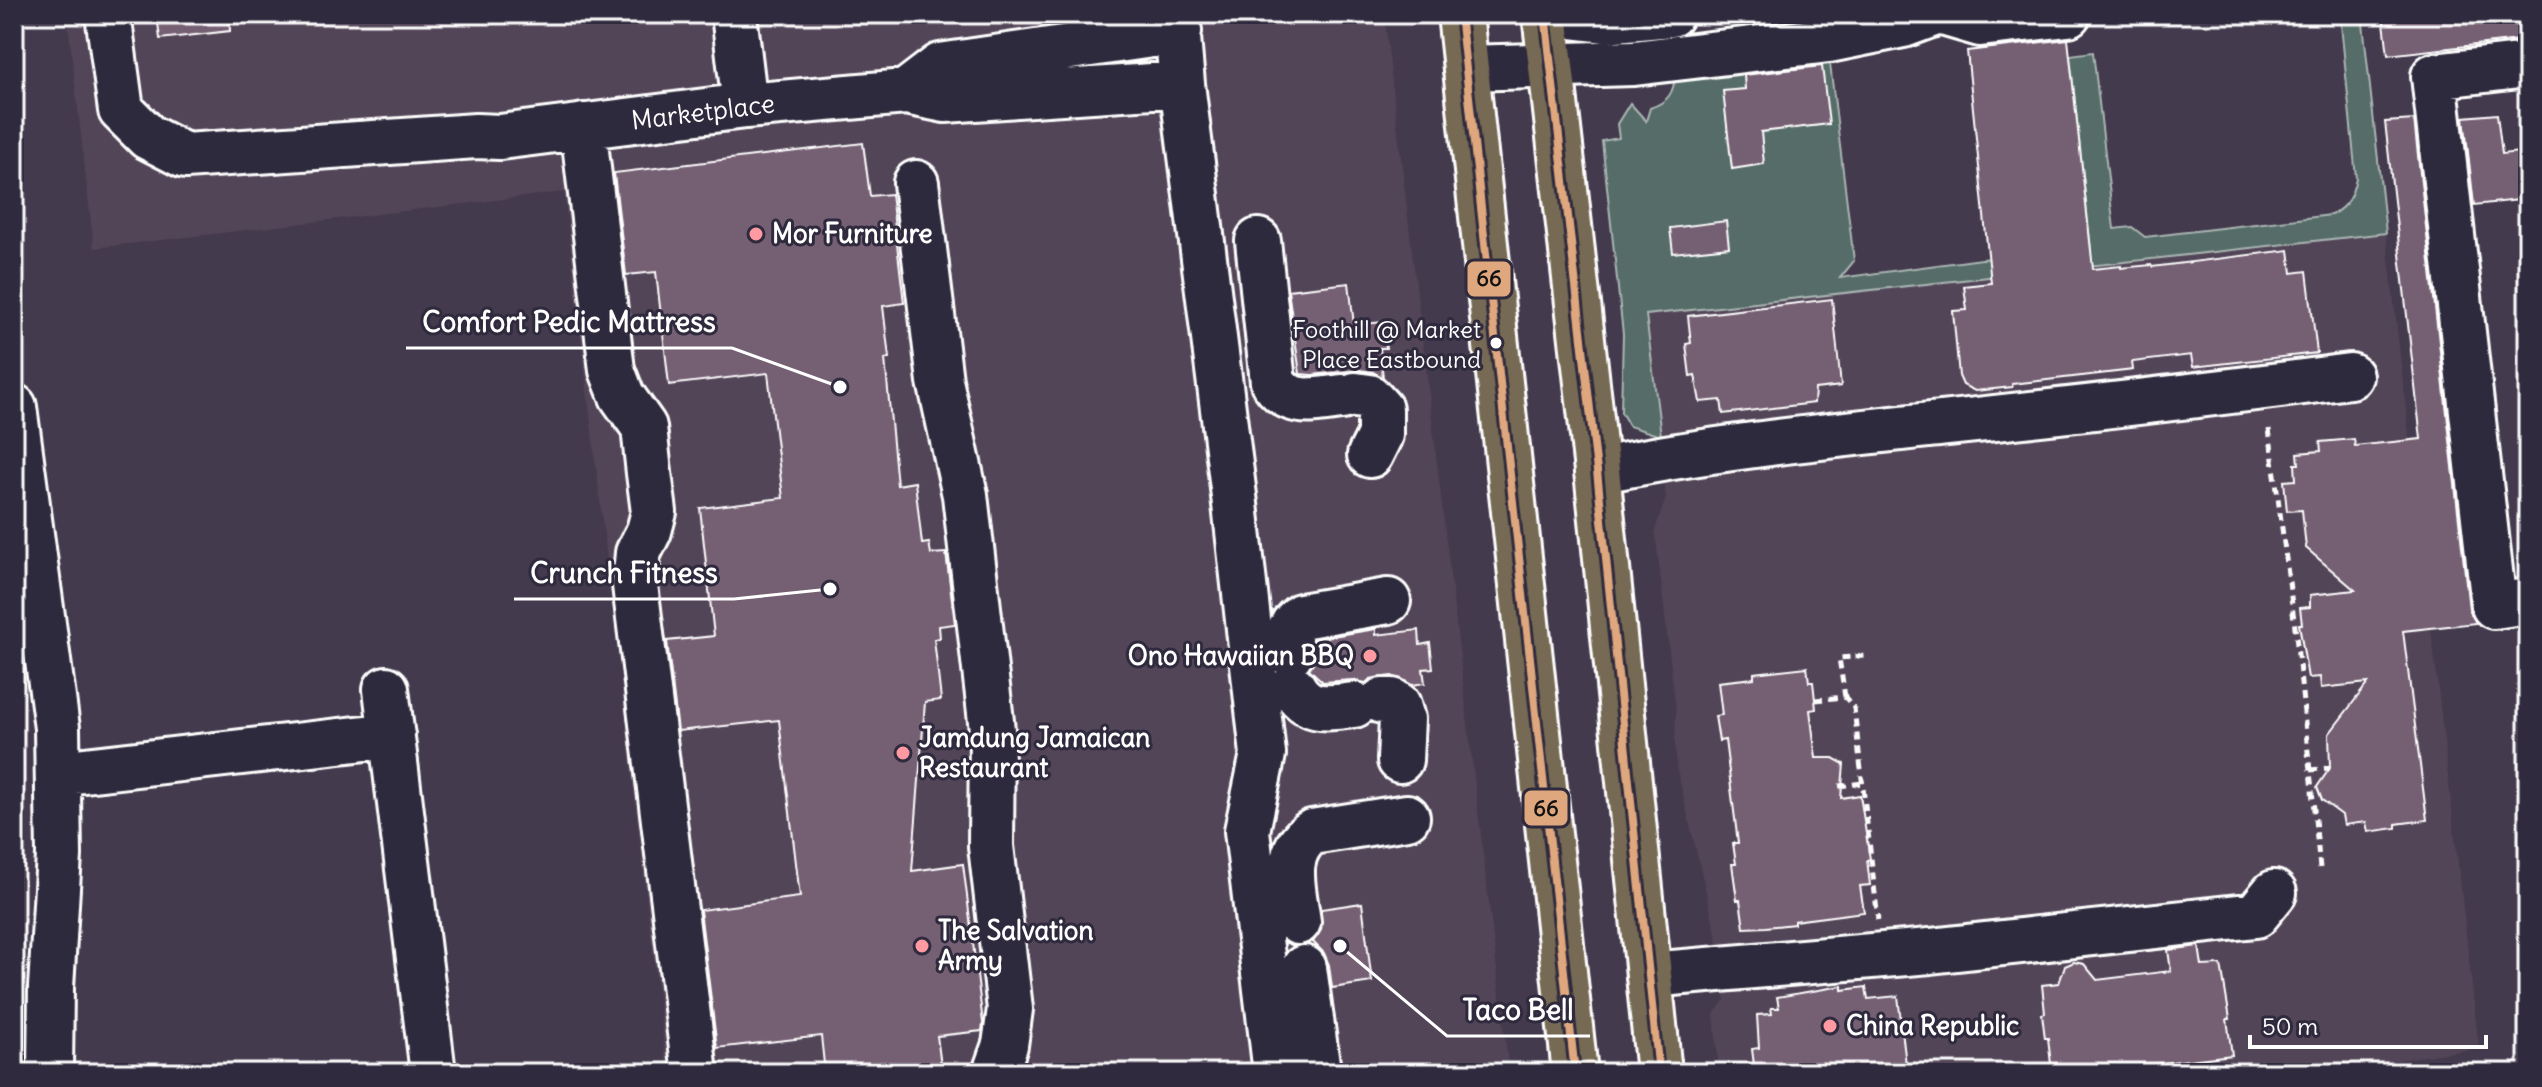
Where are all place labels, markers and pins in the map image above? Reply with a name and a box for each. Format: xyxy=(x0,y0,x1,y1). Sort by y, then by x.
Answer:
place label: Mor Furniture xyxy=(772,217,933,250)
marker: Mor Furniture xyxy=(747,225,765,243)
callout: Comfort Pedic Mattress xyxy=(406,296,732,348)
place label: Foothill @ Market Place Eastbound xyxy=(1292,314,1481,374)
marker: Foothill @ Market Place Eastbound xyxy=(1488,335,1504,351)
callout: Crunch Fitness xyxy=(514,547,734,599)
place label: Ono Hawaiian BBQ xyxy=(1128,639,1354,672)
marker: Ono Hawaiian BBQ xyxy=(1361,647,1379,665)
place label: Jamdung Jamaican Restaurant xyxy=(919,721,1150,784)
marker: Jamdung Jamaican Restaurant xyxy=(894,744,912,762)
place label: The Salvation Army xyxy=(938,914,1094,977)
marker: The Salvation Army xyxy=(913,937,931,955)
callout: Taco Bell xyxy=(1447,984,1590,1036)
place label: China Republic xyxy=(1846,1009,2019,1042)
marker: China Republic xyxy=(1821,1017,1839,1035)

